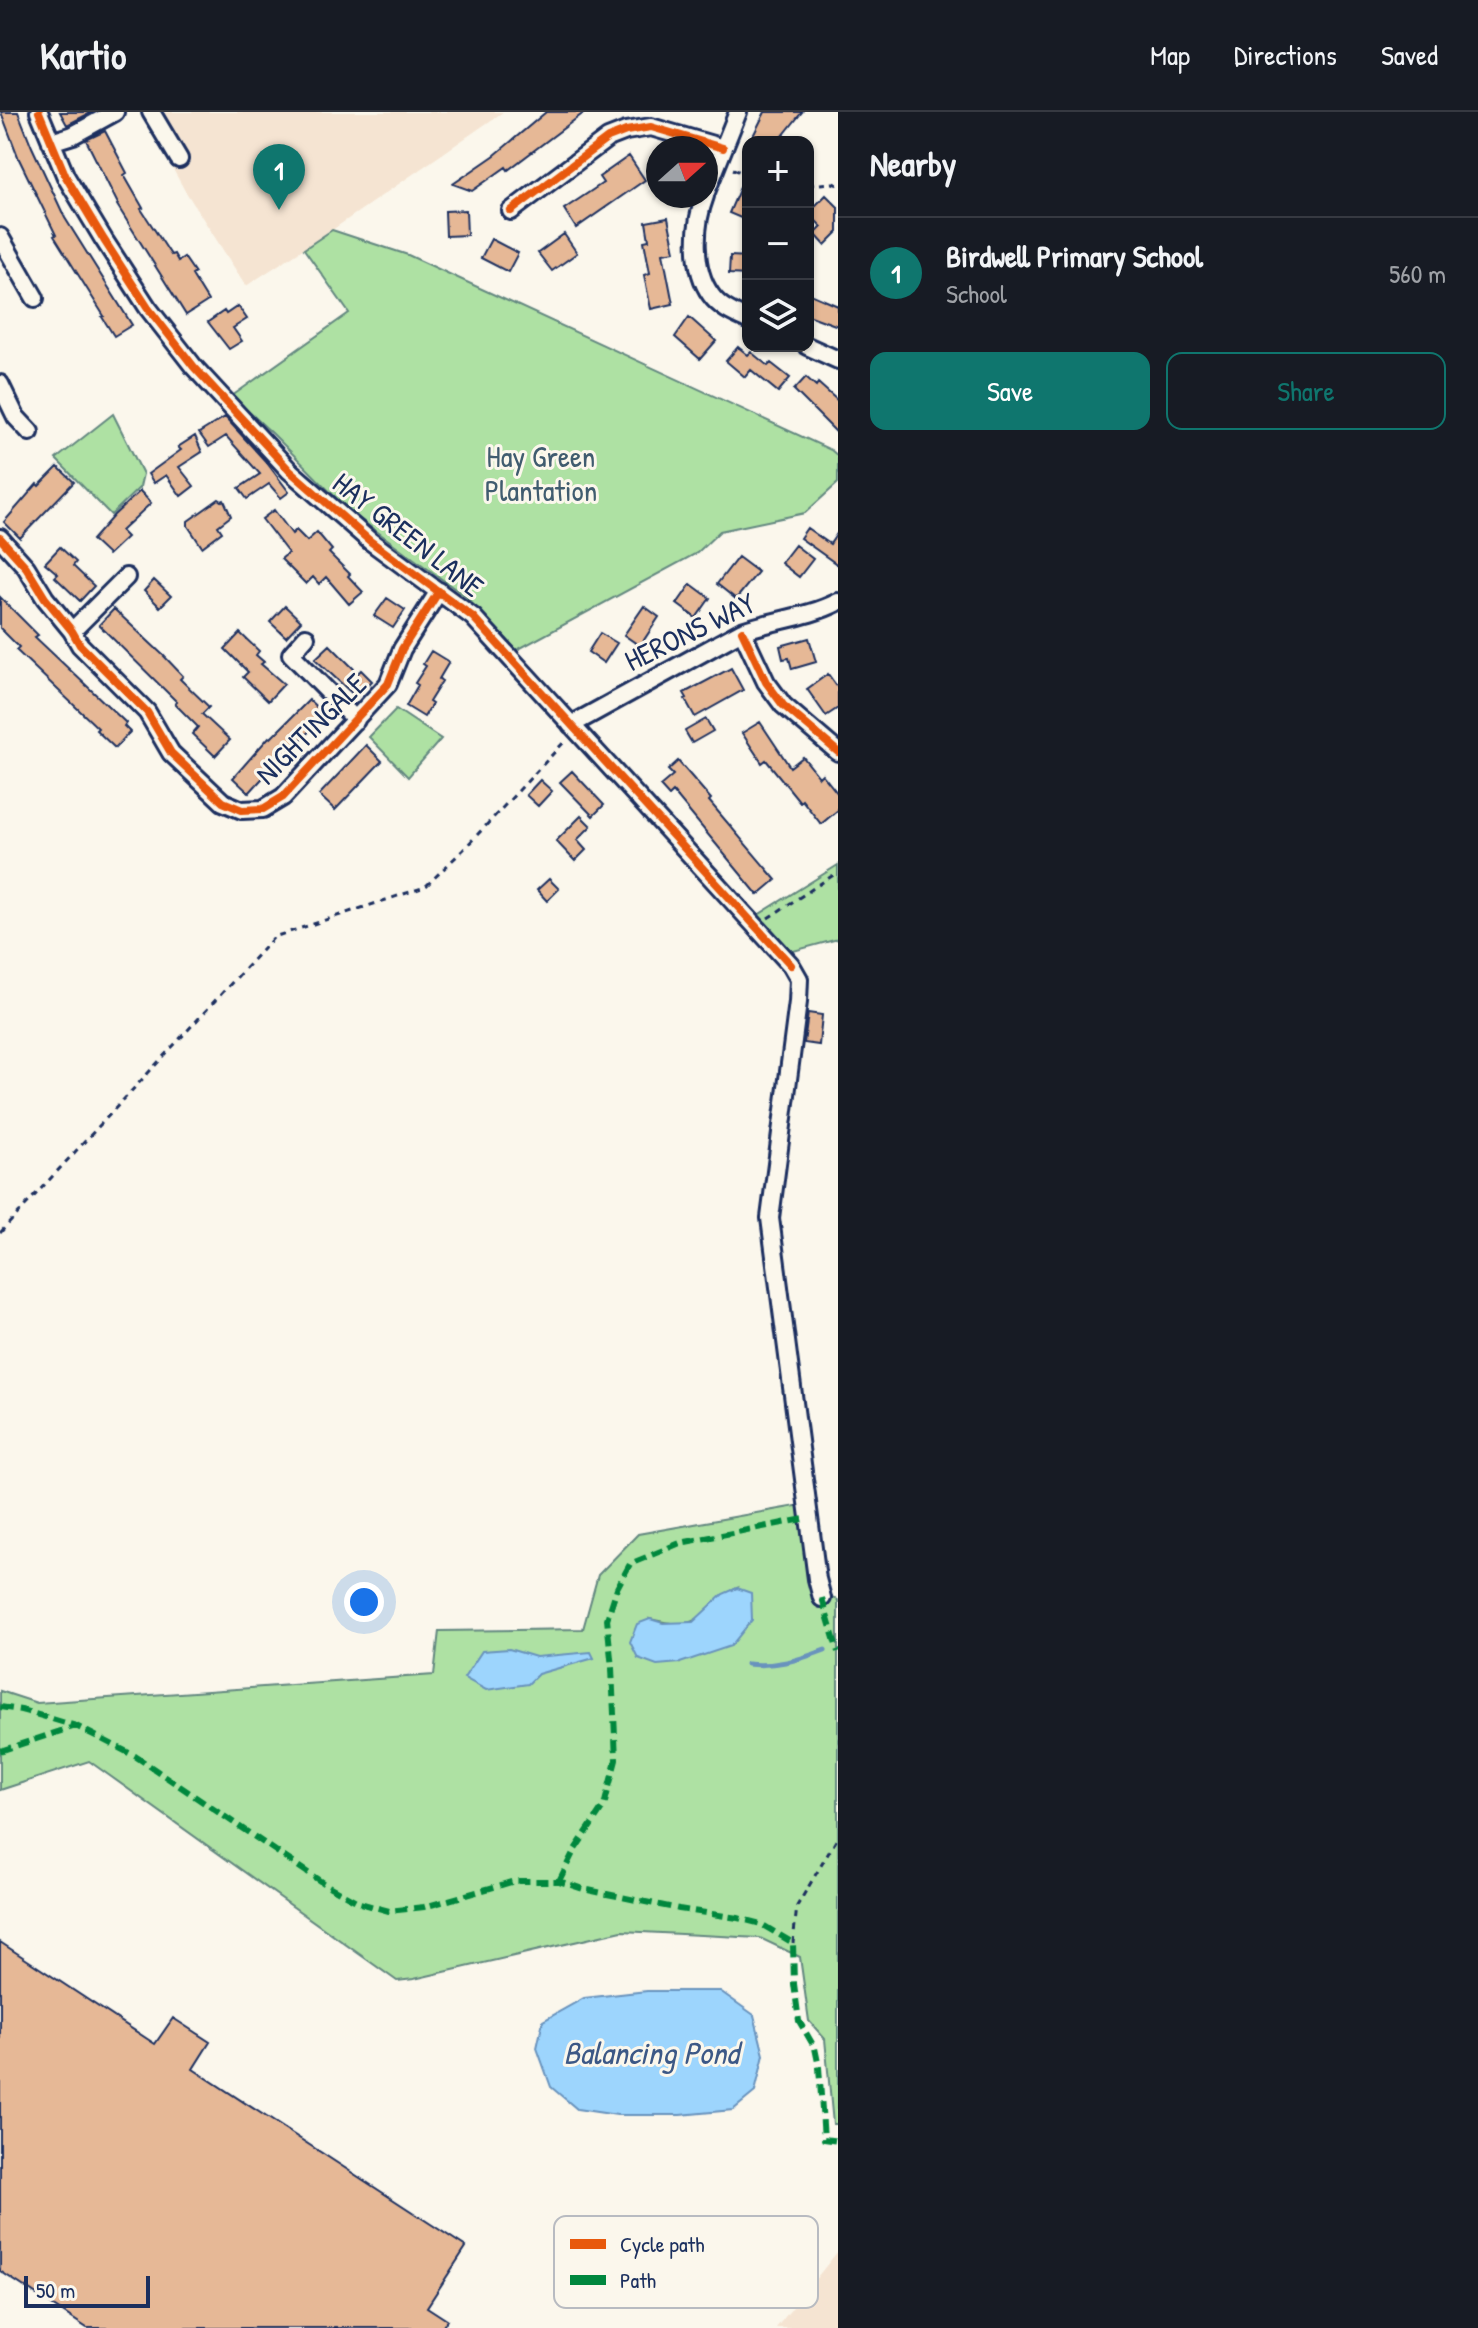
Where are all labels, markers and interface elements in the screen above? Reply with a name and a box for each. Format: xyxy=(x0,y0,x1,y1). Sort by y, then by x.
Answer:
text: Kartio xyxy=(40,29,126,81)
text: Map xyxy=(1150,36,1190,74)
text: Directions xyxy=(1234,36,1337,74)
text: Saved xyxy=(1381,36,1438,74)
north arrow xyxy=(646,136,718,208)
map controls xyxy=(742,136,814,352)
button: + xyxy=(742,136,814,208)
text: Nearby xyxy=(870,141,956,187)
pin: 1 xyxy=(253,144,305,210)
button: − xyxy=(742,208,814,280)
text: Birdwell Primary School xyxy=(946,236,1203,276)
text: 1 xyxy=(891,256,901,291)
text: 560 m xyxy=(1389,256,1446,291)
text: School xyxy=(946,276,1007,311)
button: layers xyxy=(742,280,814,352)
button: Save xyxy=(870,352,1150,430)
button: Share xyxy=(1166,352,1446,430)
park label: Hay Green Plantation xyxy=(485,436,597,510)
street label: HAY GREEN LANE xyxy=(325,463,492,606)
street label: HERONS WAY xyxy=(618,582,762,680)
street label: NIGHTINGALE xyxy=(246,664,375,793)
your location xyxy=(344,1582,384,1622)
water label: Balancing Pond xyxy=(563,2031,743,2074)
legend xyxy=(554,2216,818,2308)
text: Cycle path xyxy=(620,2229,704,2259)
text: Path xyxy=(620,2265,656,2295)
scale bar xyxy=(24,2272,150,2308)
text: 50 m xyxy=(36,2275,75,2305)

